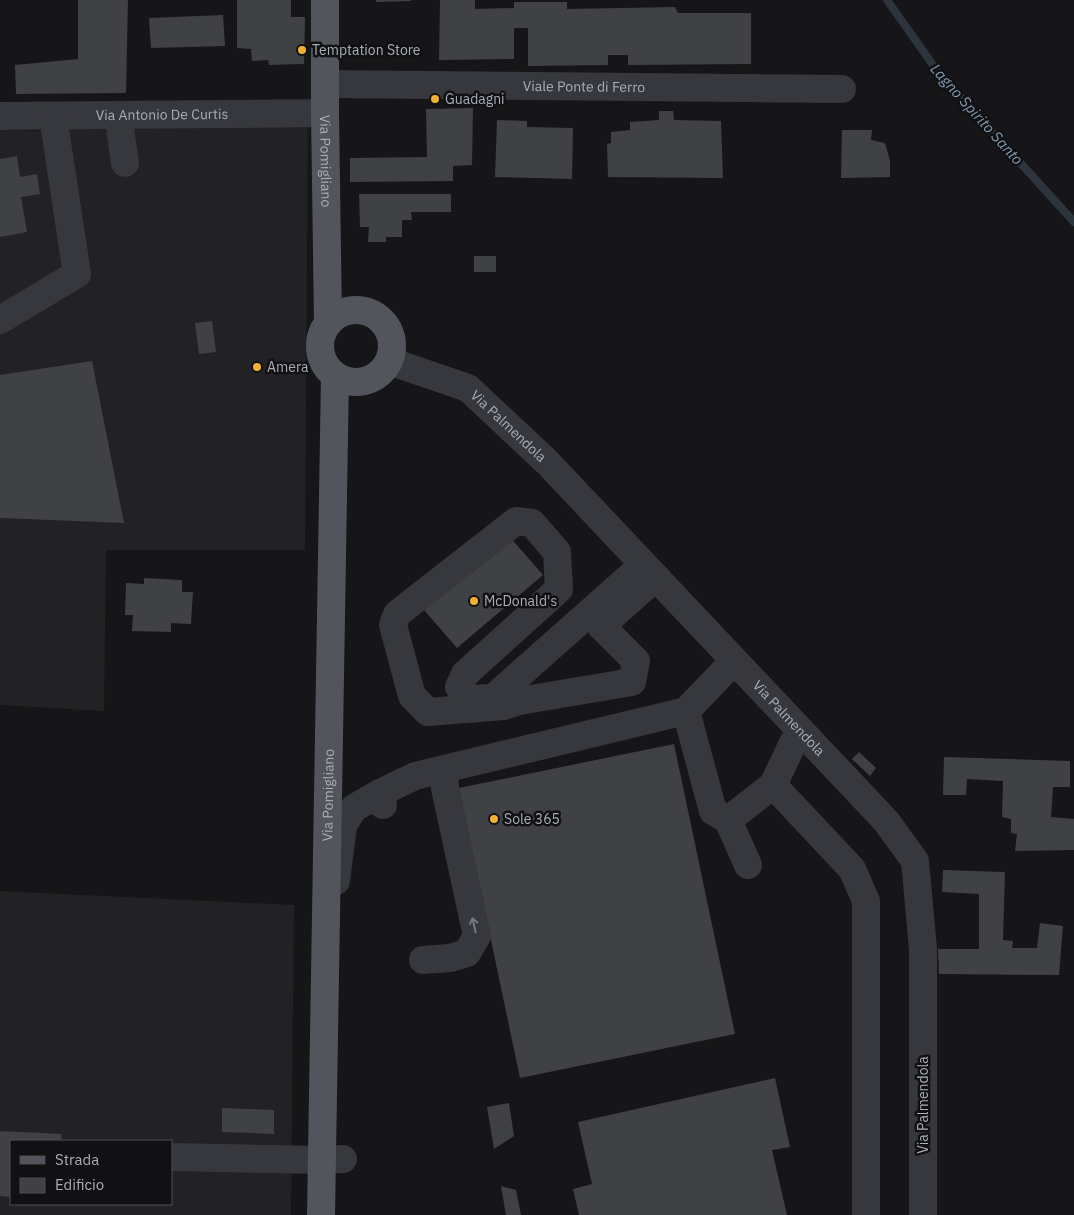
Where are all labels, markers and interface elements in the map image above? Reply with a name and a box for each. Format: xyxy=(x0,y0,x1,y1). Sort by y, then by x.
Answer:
place label: Temptation Store xyxy=(312,41,421,59)
marker: Temptation Store xyxy=(296,44,308,56)
water label: Lagno Spirito Santo xyxy=(927,59,1027,169)
street label: Viale Ponte di Ferro xyxy=(523,77,645,96)
place label: Guadagni xyxy=(445,90,505,108)
marker: Guadagni xyxy=(429,93,441,105)
street label: Via Antonio De Curtis xyxy=(96,105,229,124)
street label: Via Pomigliano xyxy=(316,115,335,208)
place label: Amera xyxy=(267,358,309,376)
marker: Amera xyxy=(251,361,263,373)
street label: Via Palmendola xyxy=(467,386,551,466)
place label: McDonald's xyxy=(484,592,557,610)
marker: McDonald's xyxy=(468,595,480,607)
street label: Via Palmendola xyxy=(749,676,829,760)
street label: Via Pomigliano xyxy=(318,748,338,842)
place label: Sole 365 xyxy=(504,810,560,828)
marker: Sole 365 xyxy=(488,813,500,825)
one-way arrow xyxy=(469,917,479,933)
street label: Via Palmendola xyxy=(914,1056,932,1154)
legend xyxy=(10,1140,172,1205)
text: Strada xyxy=(55,1150,99,1169)
text: Edificio xyxy=(55,1175,104,1194)

